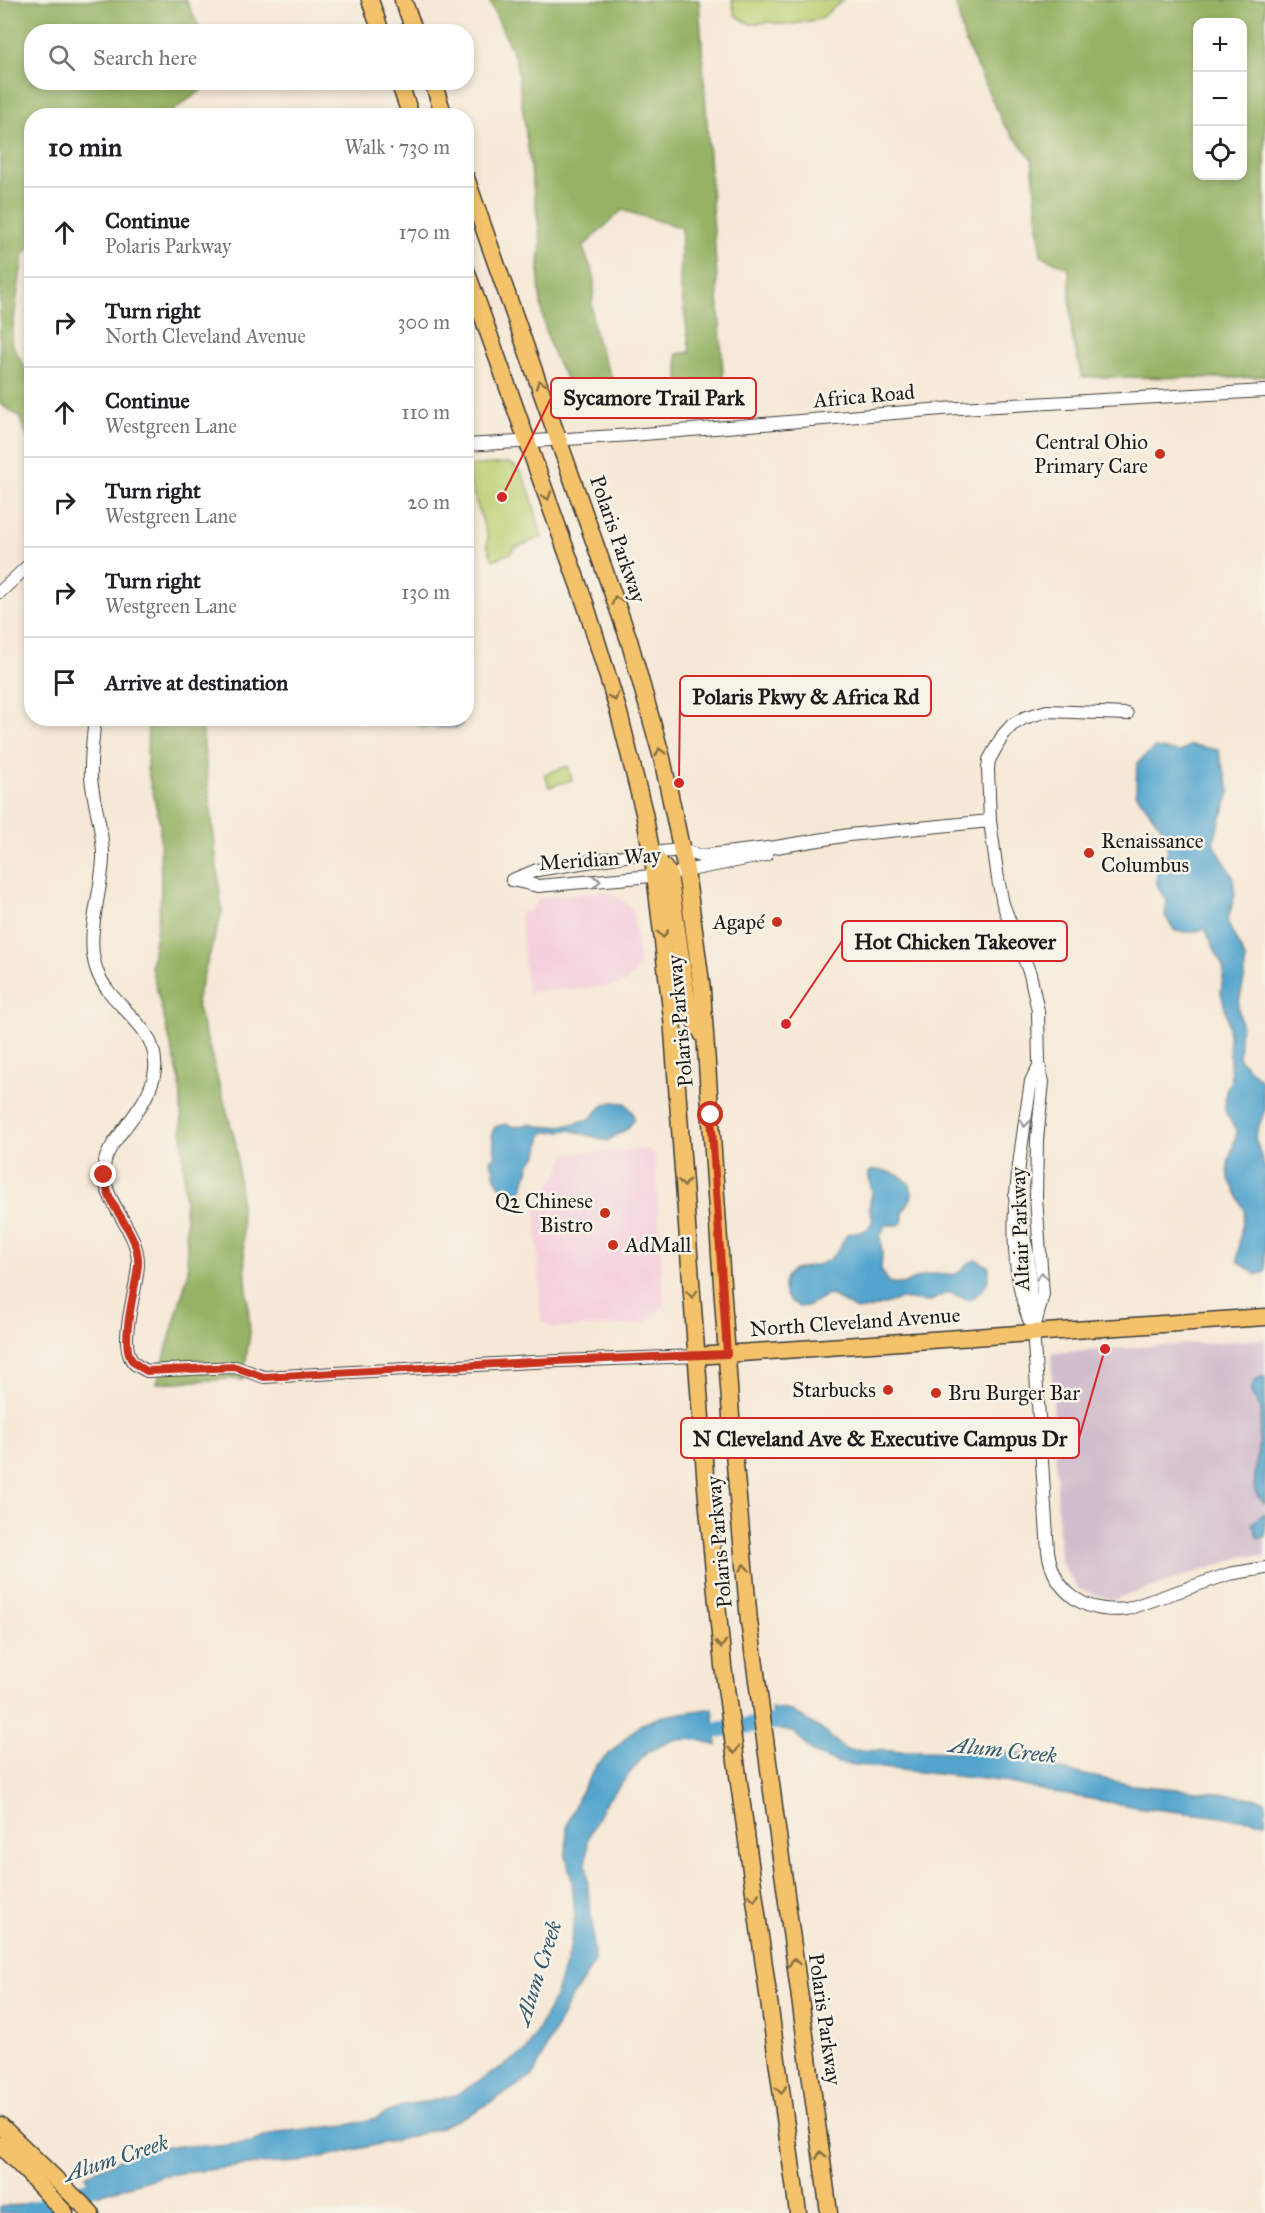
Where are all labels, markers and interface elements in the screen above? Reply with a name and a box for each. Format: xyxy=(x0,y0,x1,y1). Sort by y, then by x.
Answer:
map controls xyxy=(1193,18,1247,180)
button: + xyxy=(1193,18,1247,72)
search box xyxy=(24,24,474,90)
icon: search xyxy=(45,41,78,74)
text: Search here xyxy=(93,44,197,71)
button: − xyxy=(1193,72,1247,126)
button: locate xyxy=(1193,126,1247,180)
text: 10 min xyxy=(48,131,122,163)
text: Walk · 730 m xyxy=(344,135,450,159)
text: Continue xyxy=(105,207,190,234)
icon: ahead xyxy=(48,216,81,249)
text: 170 m xyxy=(399,220,450,244)
text: Polaris Parkway xyxy=(105,234,231,258)
text: Turn right xyxy=(105,297,201,324)
icon: right xyxy=(48,306,81,339)
text: 300 m xyxy=(398,310,450,334)
text: North Cleveland Avenue xyxy=(105,324,306,348)
callout: Sycamore Trail Park xyxy=(551,378,756,418)
one-way arrow xyxy=(534,379,547,390)
street label: Africa Road xyxy=(811,379,916,413)
text: Sycamore Trail Park xyxy=(563,384,745,411)
text: Continue xyxy=(105,387,190,414)
icon: ahead xyxy=(48,396,81,429)
text: 110 m xyxy=(402,400,450,424)
text: Westgreen Lane xyxy=(105,414,237,438)
place label: Central Ohio Primary Care xyxy=(1034,429,1148,479)
marker: Central Ohio Primary Care xyxy=(1153,447,1167,461)
street label: Polaris Parkway xyxy=(584,472,652,607)
text: Turn right xyxy=(105,477,201,504)
icon: right xyxy=(48,486,81,519)
text: 20 m xyxy=(407,490,450,514)
one-way arrow xyxy=(539,490,552,501)
text: Westgreen Lane xyxy=(105,504,237,528)
text: Turn right xyxy=(105,567,201,594)
icon: right xyxy=(48,576,81,609)
text: 130 m xyxy=(401,580,450,604)
text: Westgreen Lane xyxy=(105,594,237,618)
one-way arrow xyxy=(610,595,623,606)
icon: arrive xyxy=(48,666,81,699)
text: Arrive at destination xyxy=(105,669,288,696)
callout: Polaris Pkwy & Africa Rd xyxy=(680,676,931,716)
text: Polaris Pkwy & Africa Rd xyxy=(692,683,921,710)
one-way arrow xyxy=(607,691,619,701)
one-way arrow xyxy=(655,747,668,757)
place label: Renaissance Columbus xyxy=(1101,828,1204,878)
street label: Meridian Way xyxy=(538,842,663,876)
marker: Renaissance Columbus xyxy=(1082,846,1096,860)
one-way arrow xyxy=(592,875,601,887)
place label: Agapé xyxy=(712,909,765,935)
marker: Agapé xyxy=(770,915,784,929)
callout: Hot Chicken Takeover xyxy=(842,921,1067,961)
text: Hot Chicken Takeover xyxy=(854,928,1057,955)
one-way arrow xyxy=(656,929,669,938)
street label: Polaris Parkway xyxy=(661,953,699,1088)
route start xyxy=(697,1101,723,1127)
one-way arrow xyxy=(1020,1118,1032,1127)
route end xyxy=(90,1161,116,1187)
street label: Altair Parkway xyxy=(1005,1165,1035,1293)
one-way arrow xyxy=(677,1178,690,1187)
place label: Q2 Chinese Bistro xyxy=(495,1188,593,1238)
marker: Q2 Chinese Bistro xyxy=(598,1206,612,1220)
place label: AdMall xyxy=(624,1232,692,1258)
marker: AdMall xyxy=(606,1238,620,1252)
one-way arrow xyxy=(1035,1271,1048,1280)
one-way arrow xyxy=(685,1290,698,1299)
street label: North Cleveland Avenue xyxy=(749,1302,961,1342)
place label: Starbucks xyxy=(792,1377,876,1403)
place label: Bru Burger Bar xyxy=(948,1380,1080,1406)
marker: Starbucks xyxy=(881,1383,895,1397)
marker: Bru Burger Bar xyxy=(929,1386,943,1400)
callout: N Cleveland Ave & Executive Campus Dr xyxy=(681,1418,1079,1458)
text: N Cleveland Ave & Executive Campus Dr xyxy=(693,1425,1068,1452)
street label: Polaris Parkway xyxy=(700,1474,738,1609)
one-way arrow xyxy=(738,1564,751,1573)
one-way arrow xyxy=(714,1640,727,1649)
water label: Alum Creek xyxy=(946,1731,1058,1769)
one-way arrow xyxy=(727,1745,740,1754)
one-way arrow xyxy=(748,1893,760,1902)
water label: Alum Creek xyxy=(508,1917,568,2031)
street label: Polaris Parkway xyxy=(803,1952,847,2088)
one-way arrow xyxy=(789,1957,801,1967)
one-way arrow xyxy=(774,2086,787,2095)
water label: Alum Creek xyxy=(58,2128,172,2188)
one-way arrow xyxy=(816,2150,828,2160)

